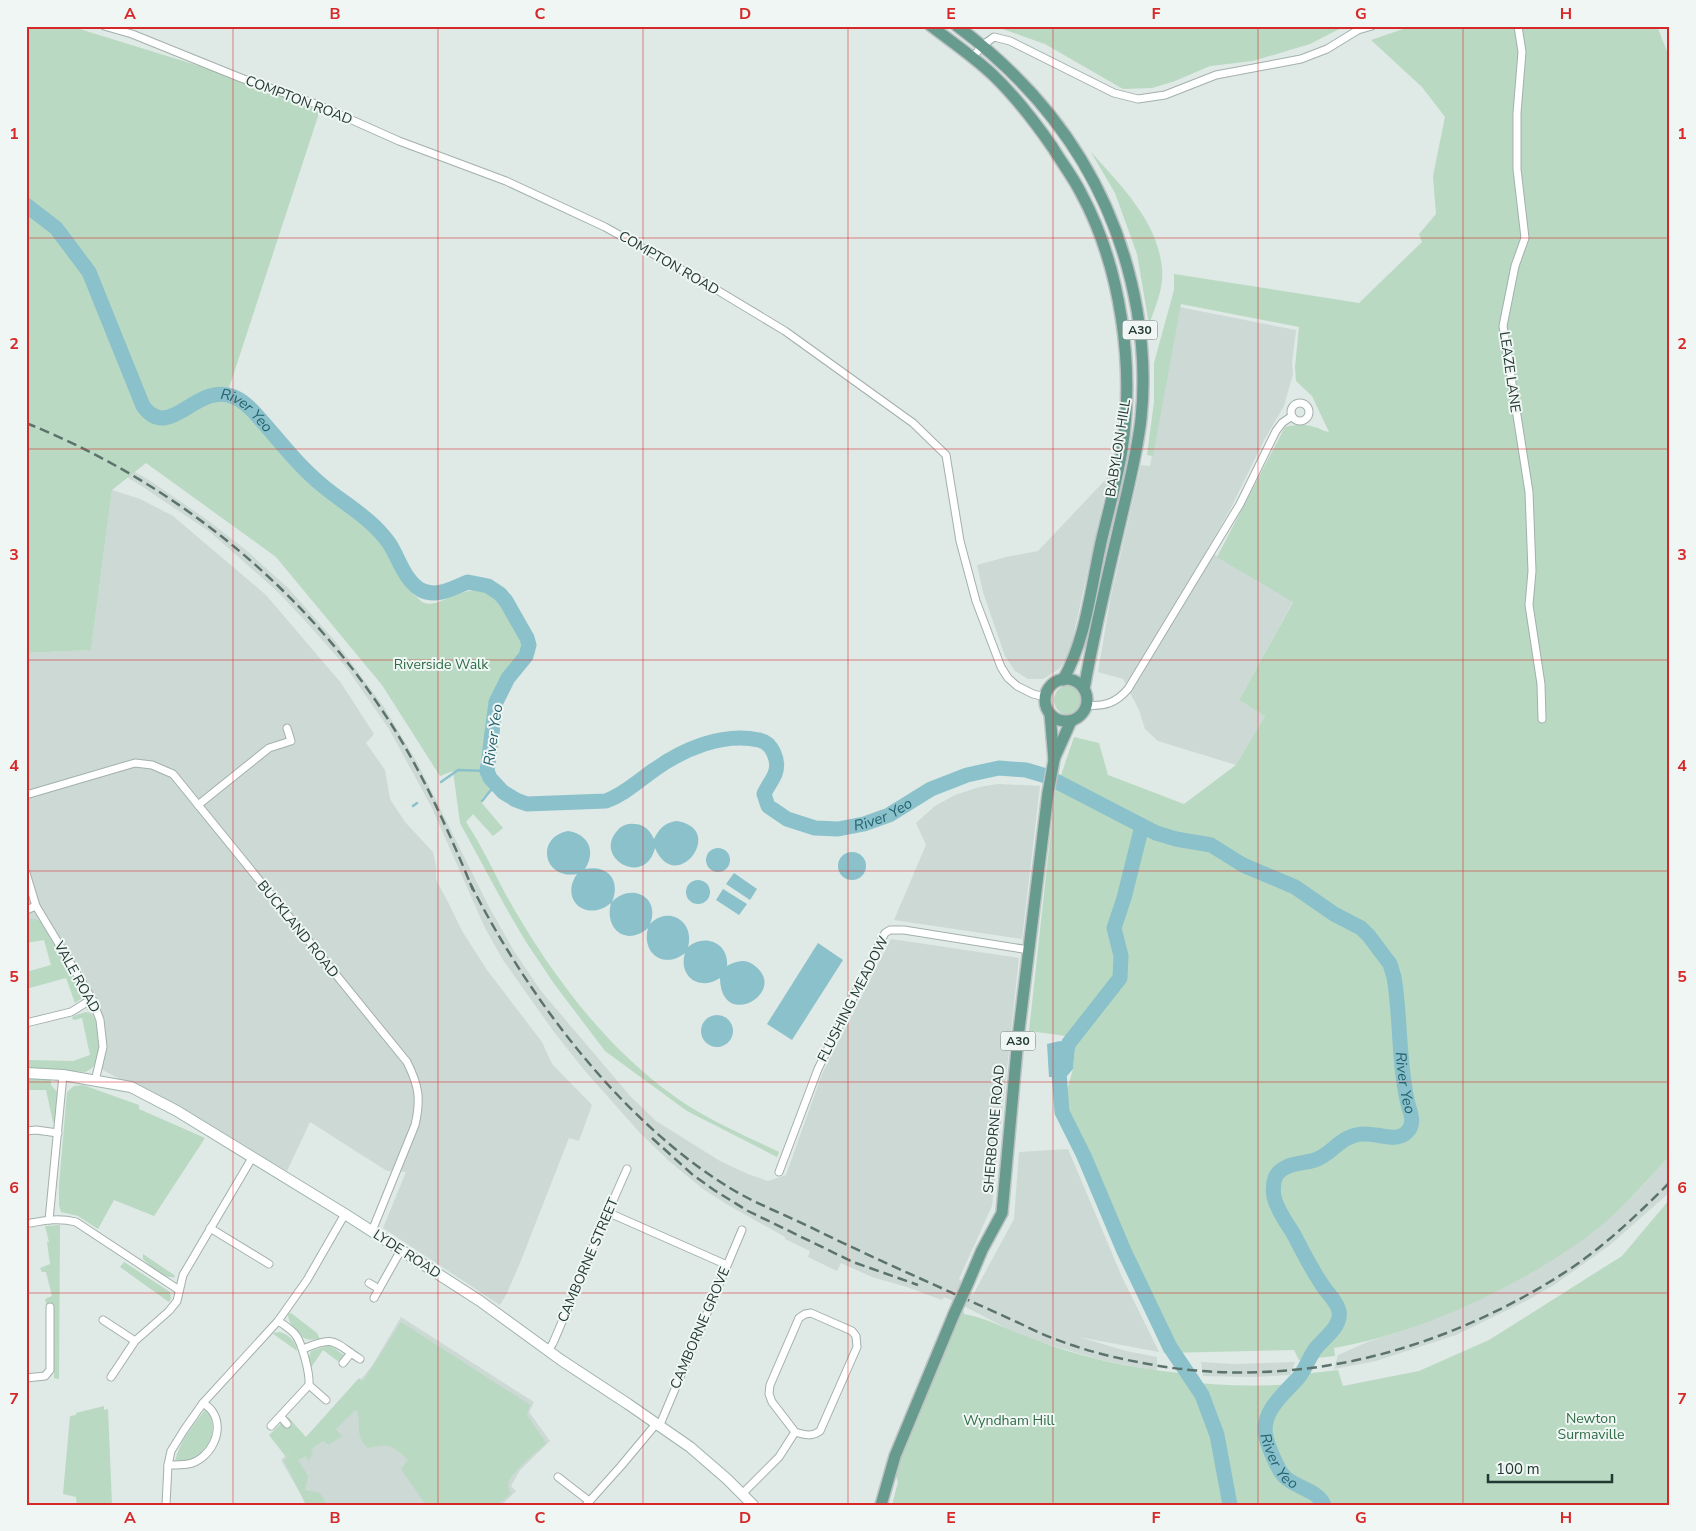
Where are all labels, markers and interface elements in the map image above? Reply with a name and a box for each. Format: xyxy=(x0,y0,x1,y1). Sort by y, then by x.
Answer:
text: A xyxy=(124,3,136,25)
text: B xyxy=(329,3,341,25)
text: C xyxy=(535,3,546,25)
text: D xyxy=(739,3,751,25)
text: E xyxy=(946,3,956,25)
text: F xyxy=(1152,3,1161,25)
text: G xyxy=(1355,3,1367,25)
text: H xyxy=(1560,3,1572,25)
street label: COMPTON ROAD xyxy=(243,71,355,129)
text: 1 xyxy=(9,123,19,145)
text: 1 xyxy=(1677,123,1687,145)
street label: COMPTON ROAD xyxy=(615,226,723,300)
road number: A30 xyxy=(1122,320,1158,340)
street label: LEAZE LANE xyxy=(1495,330,1525,414)
text: 2 xyxy=(9,333,19,355)
text: 2 xyxy=(1677,333,1687,355)
water label: River Yeo xyxy=(219,384,277,437)
street label: BABYLON HILL xyxy=(1101,397,1135,498)
text: 3 xyxy=(9,544,19,566)
text: 3 xyxy=(1677,544,1687,566)
park label: Riverside Walk xyxy=(394,655,489,674)
water label: River Yeo xyxy=(479,703,507,767)
text: 4 xyxy=(9,755,19,777)
text: 4 xyxy=(1677,755,1687,777)
water label: River Yeo xyxy=(852,793,916,836)
street label: BUCKLAND ROAD xyxy=(253,876,343,982)
street label: FLUSHING MEADOW xyxy=(813,932,893,1065)
street label: VALE ROAD xyxy=(49,937,104,1016)
text: 5 xyxy=(9,966,19,988)
text: 5 xyxy=(1677,966,1687,988)
road number: A30 xyxy=(1000,1032,1036,1050)
water label: River Yeo xyxy=(1391,1051,1420,1116)
street label: SHERBORNE ROAD xyxy=(979,1064,1009,1194)
text: 6 xyxy=(9,1177,19,1199)
text: 6 xyxy=(1677,1177,1687,1199)
street label: CAMBORNE STREET xyxy=(553,1194,623,1325)
street label: LYDE ROAD xyxy=(369,1225,445,1283)
street label: CAMBORNE GROVE xyxy=(666,1264,734,1392)
text: 7 xyxy=(9,1388,19,1410)
text: 7 xyxy=(1677,1388,1687,1410)
park label: Newton Surmaville xyxy=(1558,1409,1624,1444)
park label: Wyndham Hill xyxy=(963,1411,1056,1430)
water label: River Yeo xyxy=(1255,1431,1302,1494)
scale bar xyxy=(1488,1451,1612,1483)
text: 100 m xyxy=(1496,1459,1540,1479)
text: A xyxy=(124,1507,136,1529)
text: B xyxy=(329,1507,341,1529)
text: C xyxy=(535,1507,546,1529)
text: D xyxy=(739,1507,751,1529)
text: E xyxy=(946,1507,956,1529)
text: F xyxy=(1152,1507,1161,1529)
text: G xyxy=(1355,1507,1367,1529)
text: H xyxy=(1560,1507,1572,1529)

